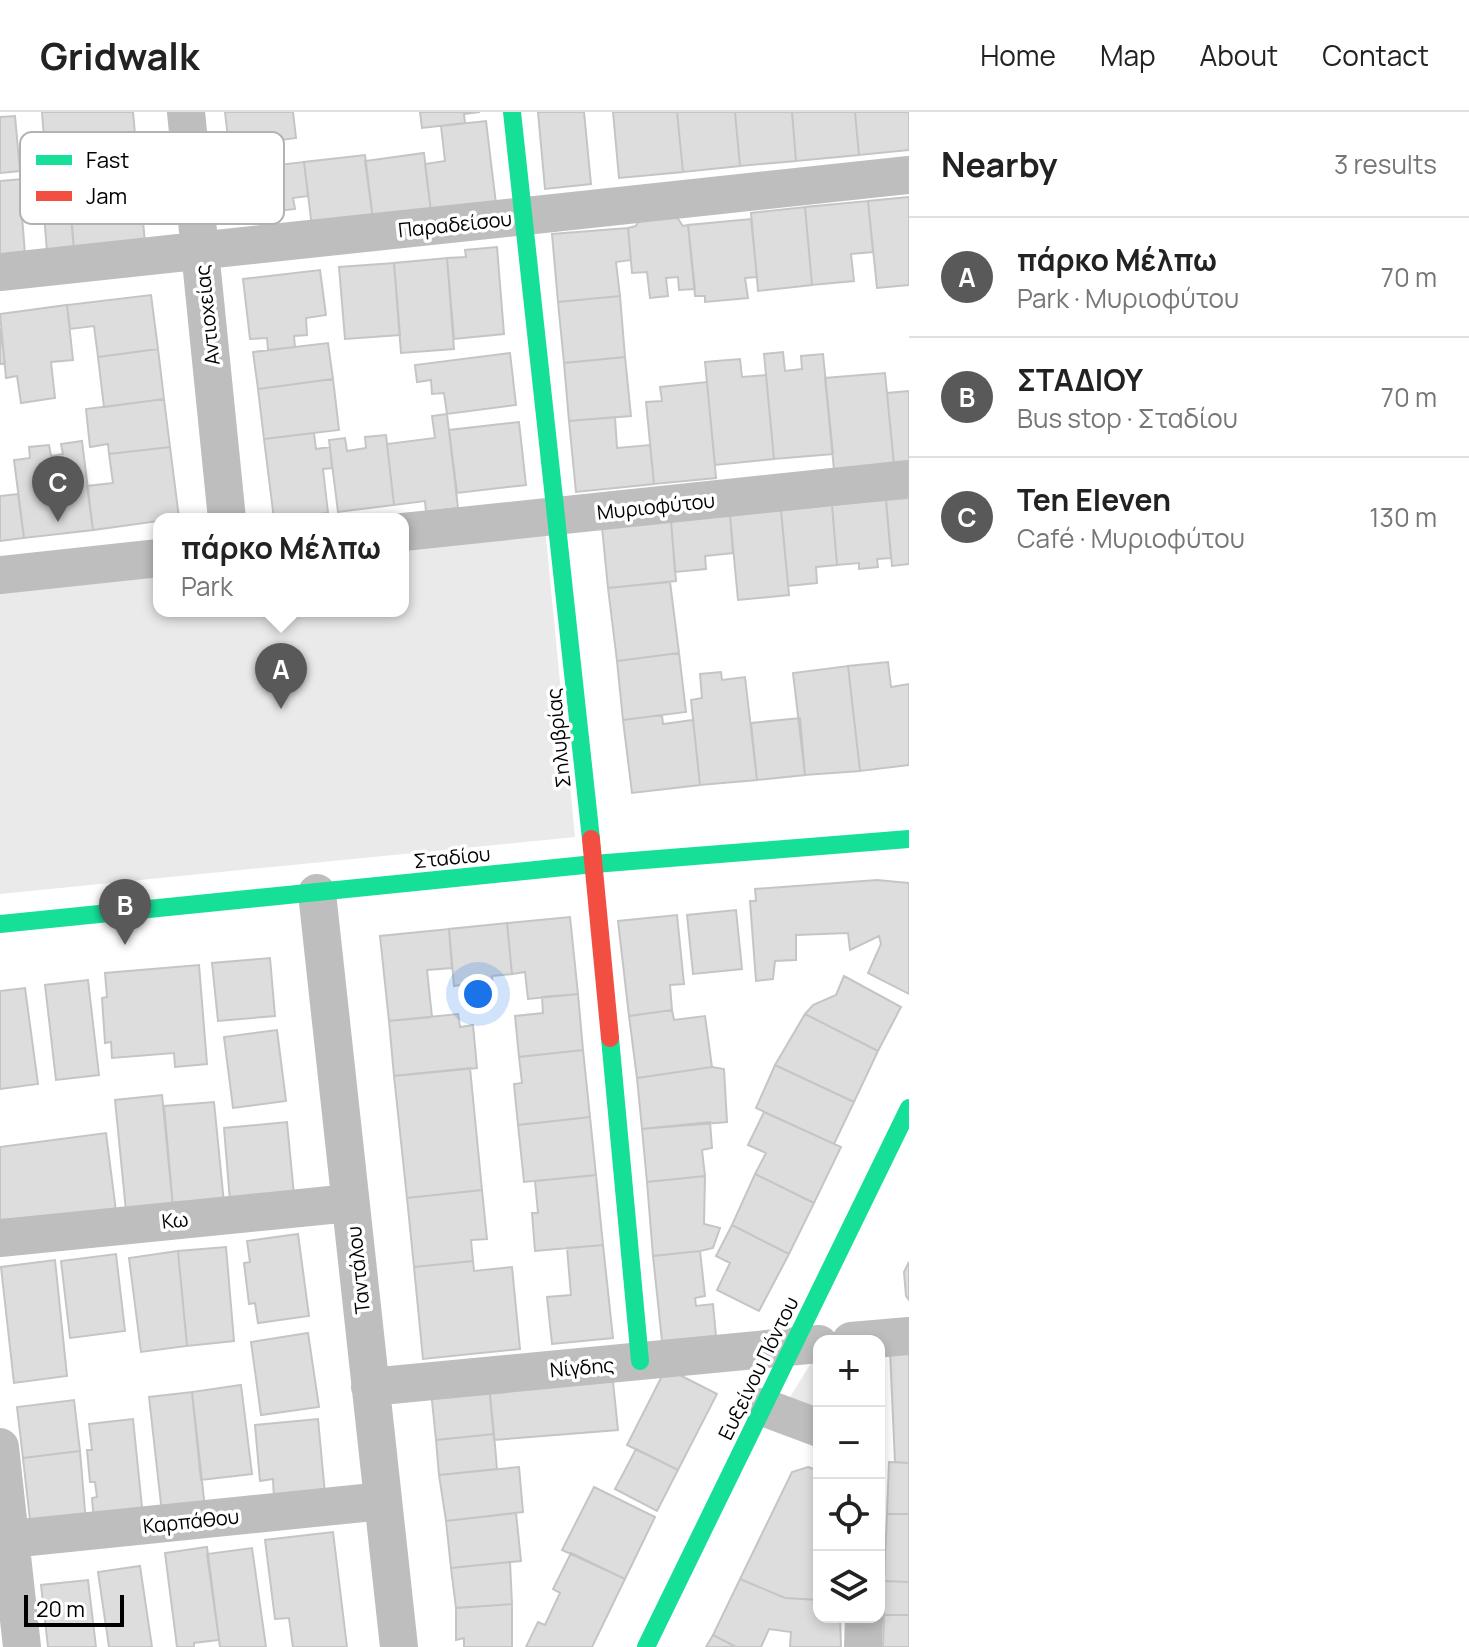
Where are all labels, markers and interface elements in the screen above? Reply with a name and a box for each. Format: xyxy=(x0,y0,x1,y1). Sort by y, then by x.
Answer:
text: Gridwalk xyxy=(40,29,199,81)
text: Home xyxy=(980,36,1056,74)
text: Map xyxy=(1100,36,1156,74)
text: About xyxy=(1200,36,1278,74)
text: Contact xyxy=(1322,36,1429,74)
legend xyxy=(20,132,284,224)
text: Nearby xyxy=(941,141,1057,187)
text: Fast xyxy=(86,145,129,175)
text: 3 results xyxy=(1334,146,1437,182)
text: Jam xyxy=(86,181,127,211)
street label: Παραδείσου xyxy=(397,205,513,243)
text: πάρκο Μέλπω xyxy=(1017,239,1217,280)
text: A xyxy=(958,259,976,295)
text: 70 m xyxy=(1381,259,1437,295)
street label: Αντιοχείας xyxy=(188,263,226,367)
text: Park · Μυριοφύτου xyxy=(1017,280,1239,316)
text: ΣΤΑΔΙΟΥ xyxy=(1017,359,1143,400)
text: B xyxy=(959,379,975,415)
text: 70 m xyxy=(1381,379,1437,415)
text: Bus stop · Σταδίου xyxy=(1017,400,1238,436)
pin: C xyxy=(32,456,84,522)
text: Ten Eleven xyxy=(1017,479,1171,520)
street label: Μυριοφύτου xyxy=(596,486,716,526)
text: C xyxy=(957,499,977,535)
text: 130 m xyxy=(1369,499,1437,535)
popup xyxy=(153,513,409,617)
text: Café · Μυριοφύτου xyxy=(1017,520,1245,556)
text: πάρκο Μέλπω xyxy=(181,527,381,568)
text: Park xyxy=(181,568,233,604)
pin: A xyxy=(255,643,307,709)
street label: Σηλυβρίας xyxy=(539,687,577,789)
street label: Σταδίου xyxy=(412,840,492,874)
pin: B xyxy=(99,879,151,945)
your location xyxy=(458,974,498,1014)
street label: Κω xyxy=(160,1205,190,1235)
street label: Ταντάλου xyxy=(340,1225,376,1315)
street label: Ευξείνου Πόντου xyxy=(712,1292,804,1444)
map controls xyxy=(813,1335,885,1623)
button: + xyxy=(813,1335,885,1407)
street label: Νίγδης xyxy=(549,1351,615,1383)
button: − xyxy=(813,1407,885,1479)
button: locate xyxy=(813,1479,885,1551)
street label: Καρπάθου xyxy=(142,1503,240,1539)
button: layers xyxy=(813,1551,885,1623)
scale bar xyxy=(24,1591,124,1627)
text: 20 m xyxy=(36,1594,85,1624)

